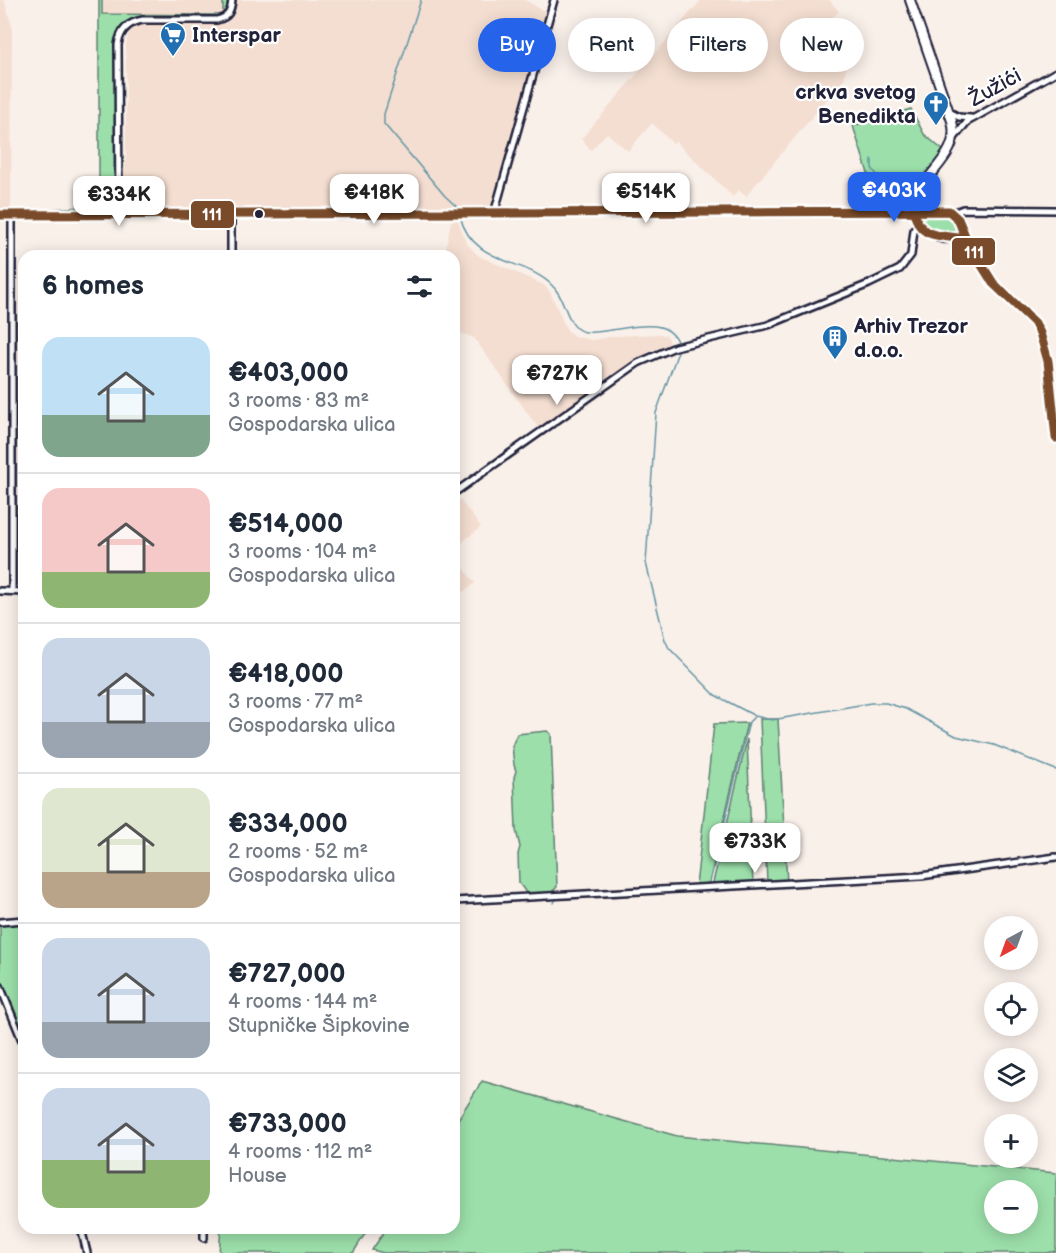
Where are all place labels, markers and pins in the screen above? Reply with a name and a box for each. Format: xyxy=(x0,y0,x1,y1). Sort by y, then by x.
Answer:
supermarket icon: Interspar xyxy=(158,20,188,58)
place label: Interspar xyxy=(192,23,281,48)
place label: crkva svetog Benedikta xyxy=(795,80,916,129)
church icon: crkva svetog Benedikta xyxy=(921,89,951,127)
pin: €403K xyxy=(852,172,936,223)
pin: €514K xyxy=(604,173,688,224)
pin: €418K xyxy=(332,174,416,225)
pin: €334K xyxy=(77,176,161,227)
unlabelled marker xyxy=(253,208,265,220)
place label: Arhiv Trezor d.o.o. xyxy=(853,314,968,363)
building icon: Arhiv Trezor d.o.o. xyxy=(820,323,850,361)
pin: €727K xyxy=(515,355,599,406)
pin: €733K xyxy=(713,823,797,874)

